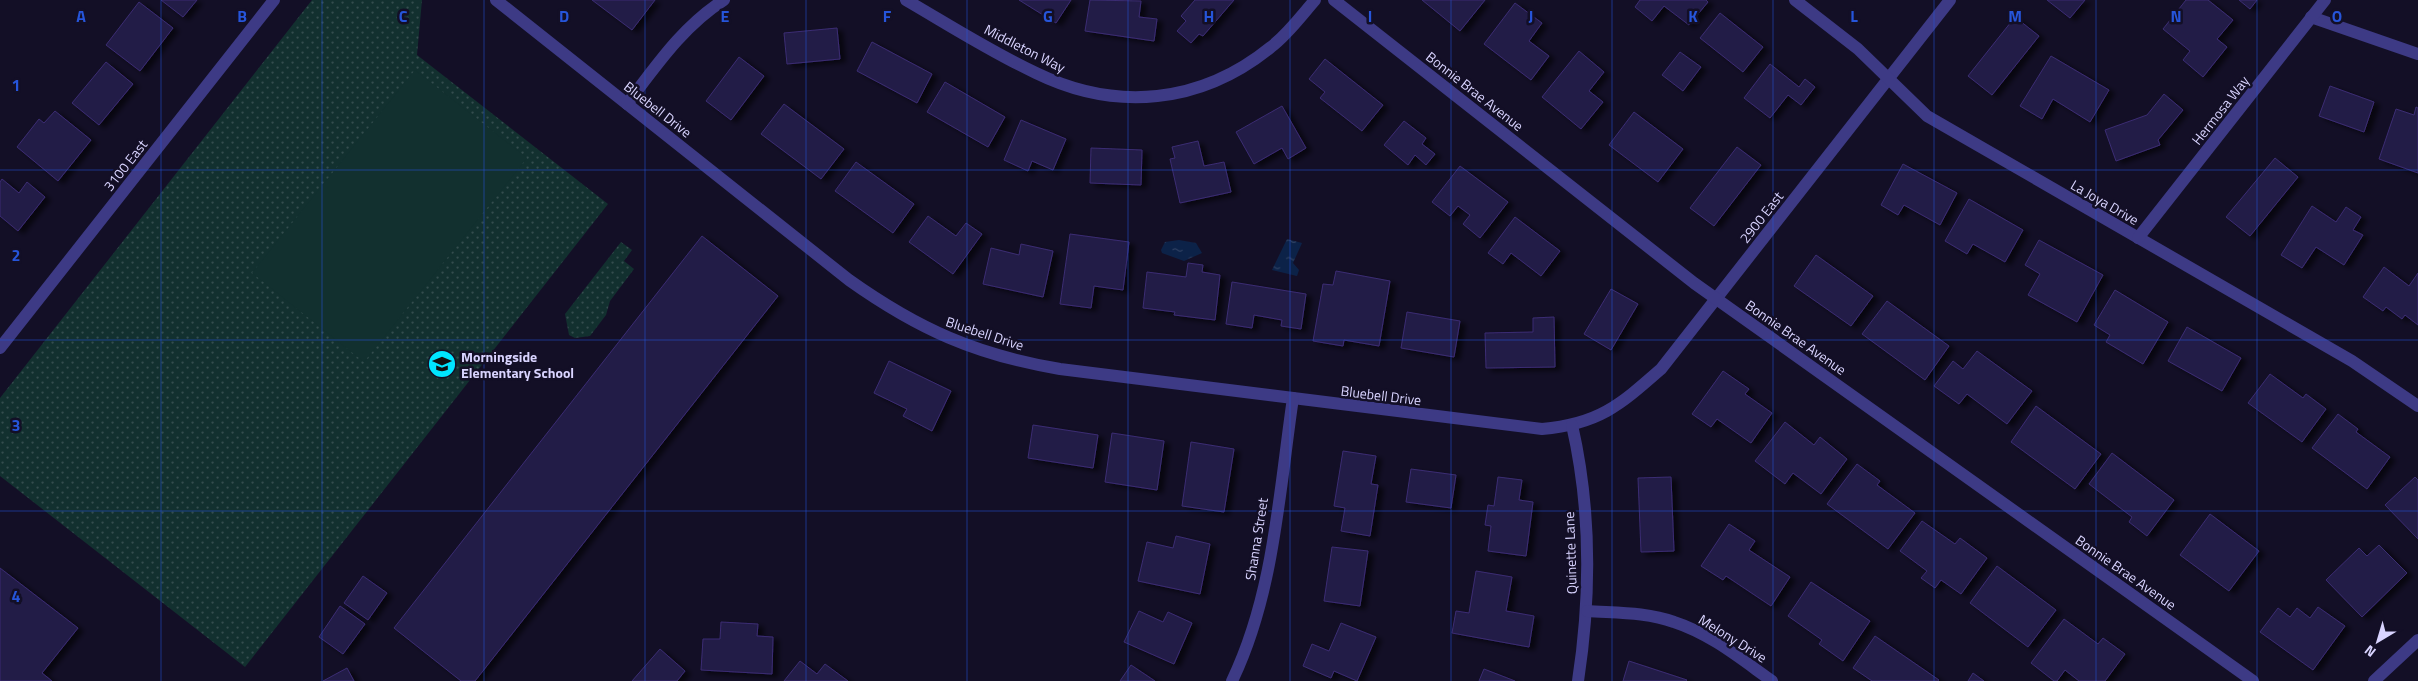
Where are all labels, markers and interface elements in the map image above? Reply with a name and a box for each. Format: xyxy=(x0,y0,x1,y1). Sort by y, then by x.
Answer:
text: A xyxy=(76,4,86,28)
text: B xyxy=(237,4,247,28)
text: C xyxy=(399,4,408,28)
text: D xyxy=(559,4,569,28)
text: E xyxy=(721,4,730,28)
text: F xyxy=(883,4,892,28)
text: G xyxy=(1043,4,1053,28)
text: H xyxy=(1204,4,1214,28)
text: I xyxy=(1368,4,1372,28)
text: J xyxy=(1529,4,1533,28)
text: K xyxy=(1688,4,1698,28)
text: L xyxy=(1850,4,1858,28)
text: M xyxy=(2008,4,2022,28)
text: N xyxy=(2170,4,2182,28)
text: O xyxy=(2332,4,2342,28)
street label: Middleton Way xyxy=(981,19,1069,78)
street label: Bonnie Brae Avenue xyxy=(1422,46,1528,136)
street label: Hermosa Way xyxy=(2186,71,2254,149)
text: 1 xyxy=(12,73,20,97)
street label: Bluebell Drive xyxy=(620,76,696,142)
street label: 3100 East xyxy=(98,135,152,195)
street label: La Joya Drive xyxy=(2067,174,2143,230)
street label: 2900 East xyxy=(1734,187,1788,247)
text: 2 xyxy=(12,243,20,267)
street label: Bonnie Brae Avenue xyxy=(1741,294,1851,380)
street label: Bluebell Drive xyxy=(943,311,1027,355)
place label: Morningside Elementary School xyxy=(461,346,574,383)
school or university icon: Morningside Elementary School xyxy=(427,349,457,379)
street label: Bluebell Drive xyxy=(1340,380,1422,410)
text: 3 xyxy=(12,413,20,437)
street label: Shanna Street xyxy=(1239,496,1273,582)
street label: Quinette Lane xyxy=(1558,511,1582,595)
street label: Bonnie Brae Avenue xyxy=(2071,529,2181,615)
text: 4 xyxy=(12,584,21,608)
street label: Melony Drive xyxy=(1695,609,1771,667)
north arrow xyxy=(2353,616,2403,666)
text: N xyxy=(2359,640,2380,663)

